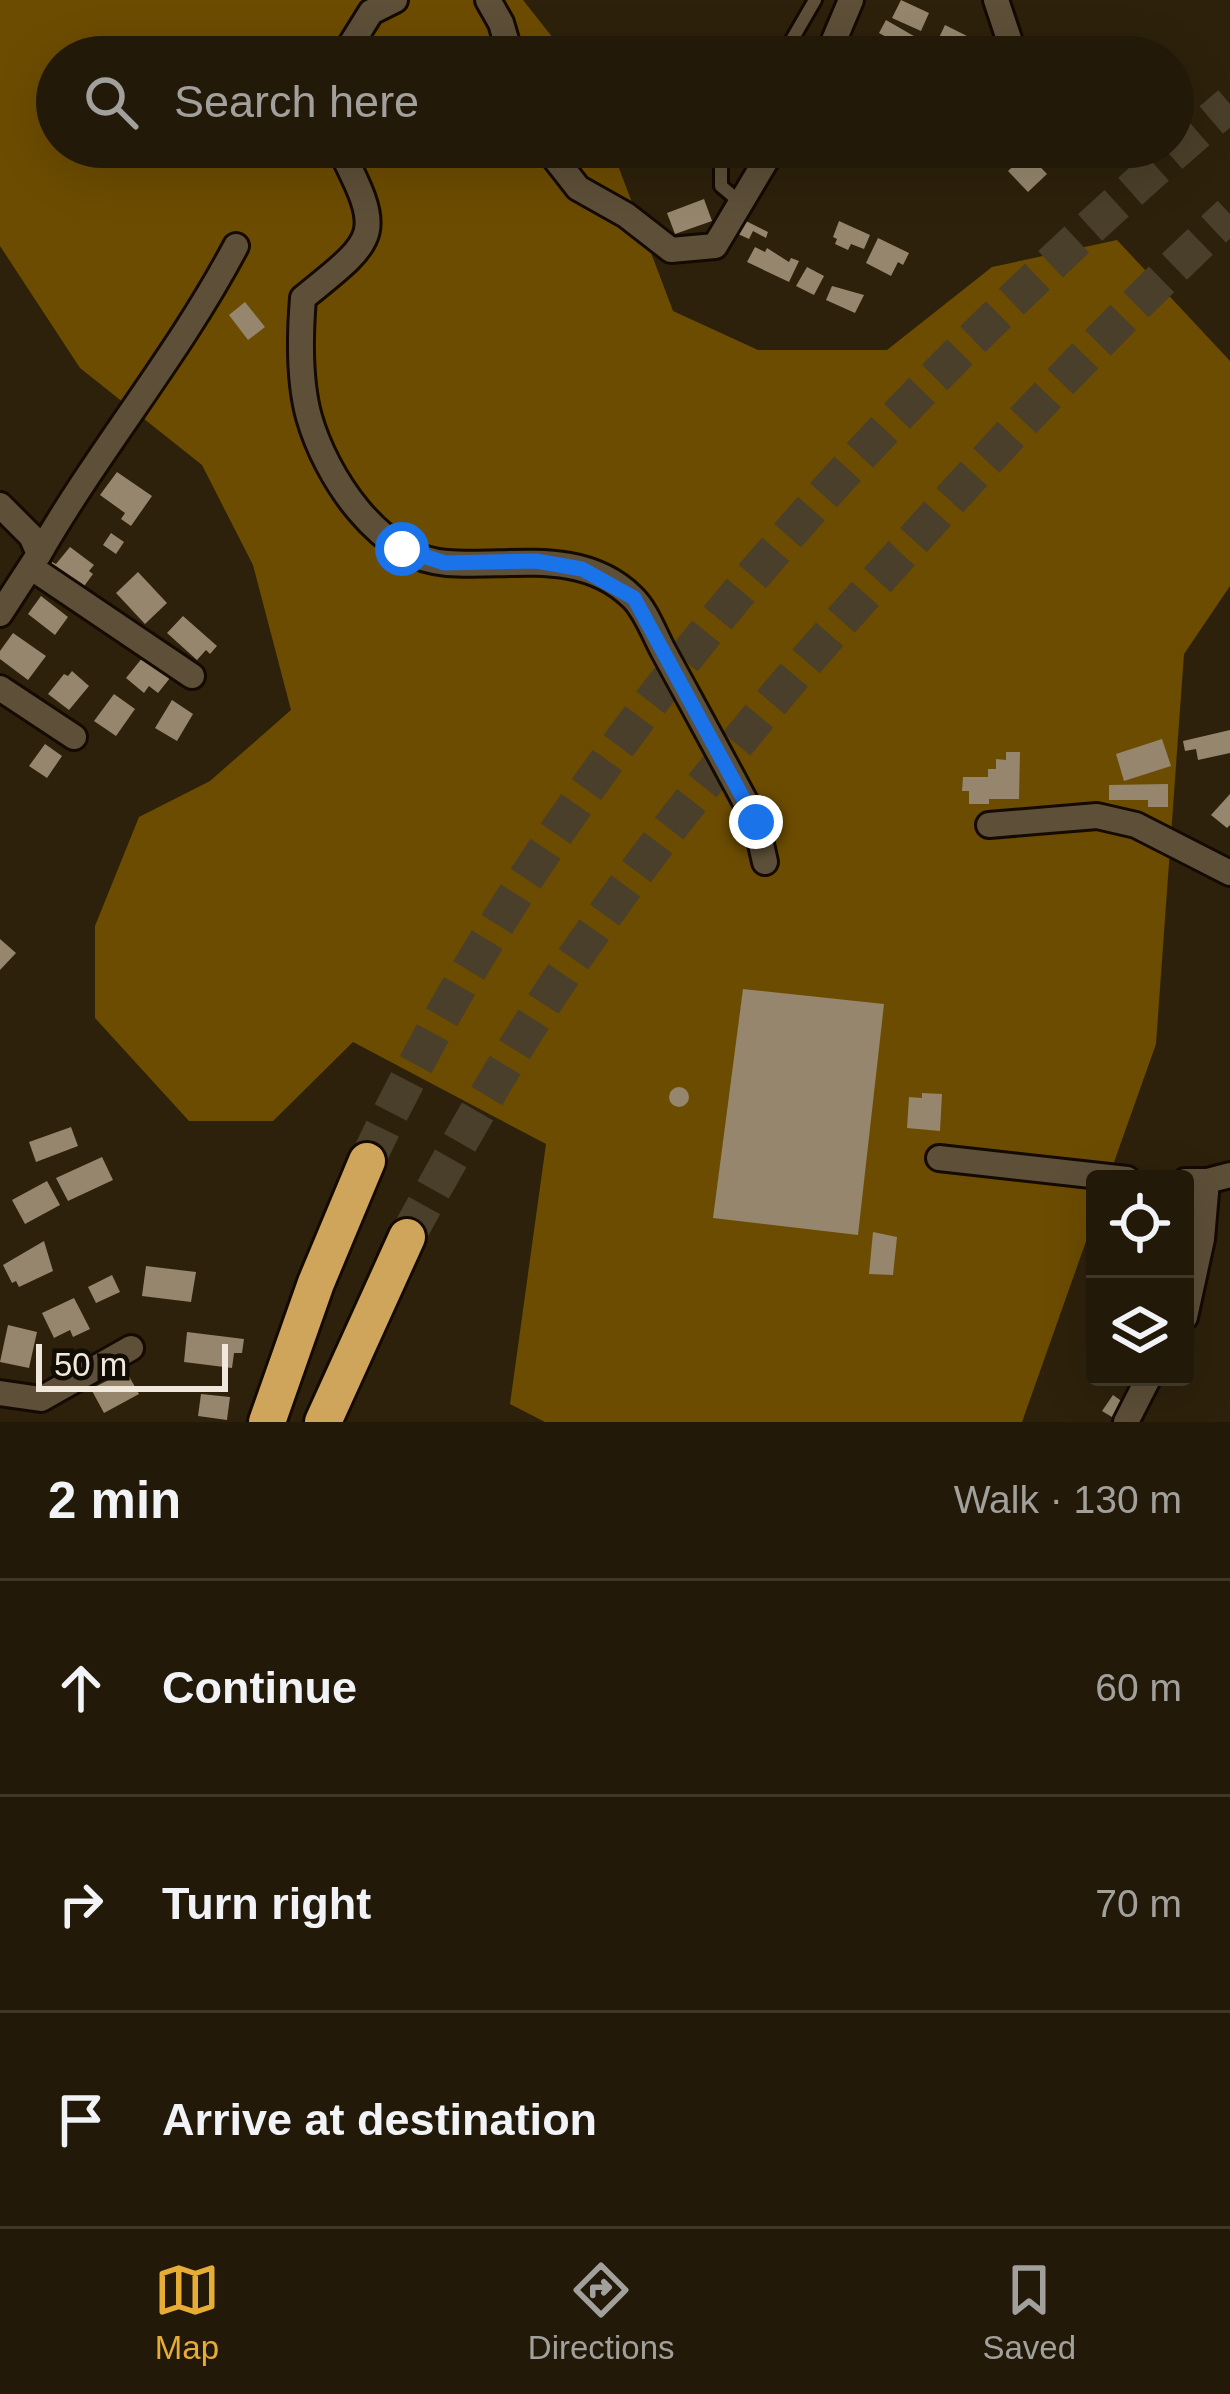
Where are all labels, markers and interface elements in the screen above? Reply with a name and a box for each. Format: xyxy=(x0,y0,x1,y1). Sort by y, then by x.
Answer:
search box xyxy=(36,36,1194,168)
icon: search xyxy=(78,69,144,135)
text: Search here xyxy=(174,76,419,127)
route start xyxy=(375,522,429,576)
route end xyxy=(729,795,783,849)
map controls xyxy=(1086,1170,1194,1386)
button: locate xyxy=(1086,1170,1194,1278)
button: layers xyxy=(1086,1278,1194,1386)
scale bar xyxy=(36,1338,228,1391)
text: 50 m xyxy=(54,1346,127,1383)
text: 2 min xyxy=(48,1472,181,1529)
text: Walk · 130 m xyxy=(954,1478,1182,1521)
icon: ahead xyxy=(48,1655,114,1721)
text: Continue xyxy=(162,1662,357,1713)
text: 60 m xyxy=(1095,1666,1182,1709)
icon: right xyxy=(48,1871,114,1937)
text: Turn right xyxy=(162,1878,371,1929)
text: 70 m xyxy=(1095,1882,1182,1925)
icon: arrive xyxy=(48,2087,114,2153)
text: Arrive at destination xyxy=(162,2094,597,2145)
tab: Map xyxy=(154,2257,220,2367)
tab: Directions xyxy=(528,2257,675,2367)
tab: Saved xyxy=(982,2257,1076,2367)

